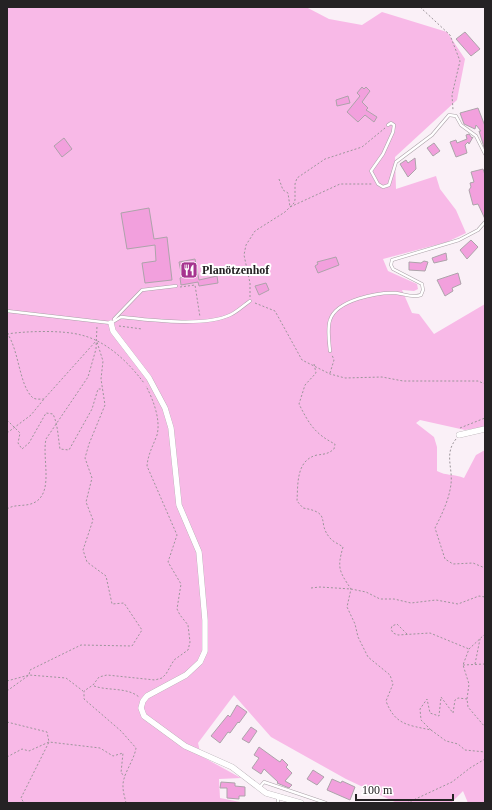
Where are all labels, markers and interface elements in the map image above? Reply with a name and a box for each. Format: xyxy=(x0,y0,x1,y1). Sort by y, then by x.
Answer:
restaurant icon: Planötzenhof xyxy=(179,260,199,280)
place label: Planötzenhof xyxy=(202,263,270,277)
scale bar xyxy=(356,776,453,802)
text: 100 m xyxy=(362,783,393,797)

